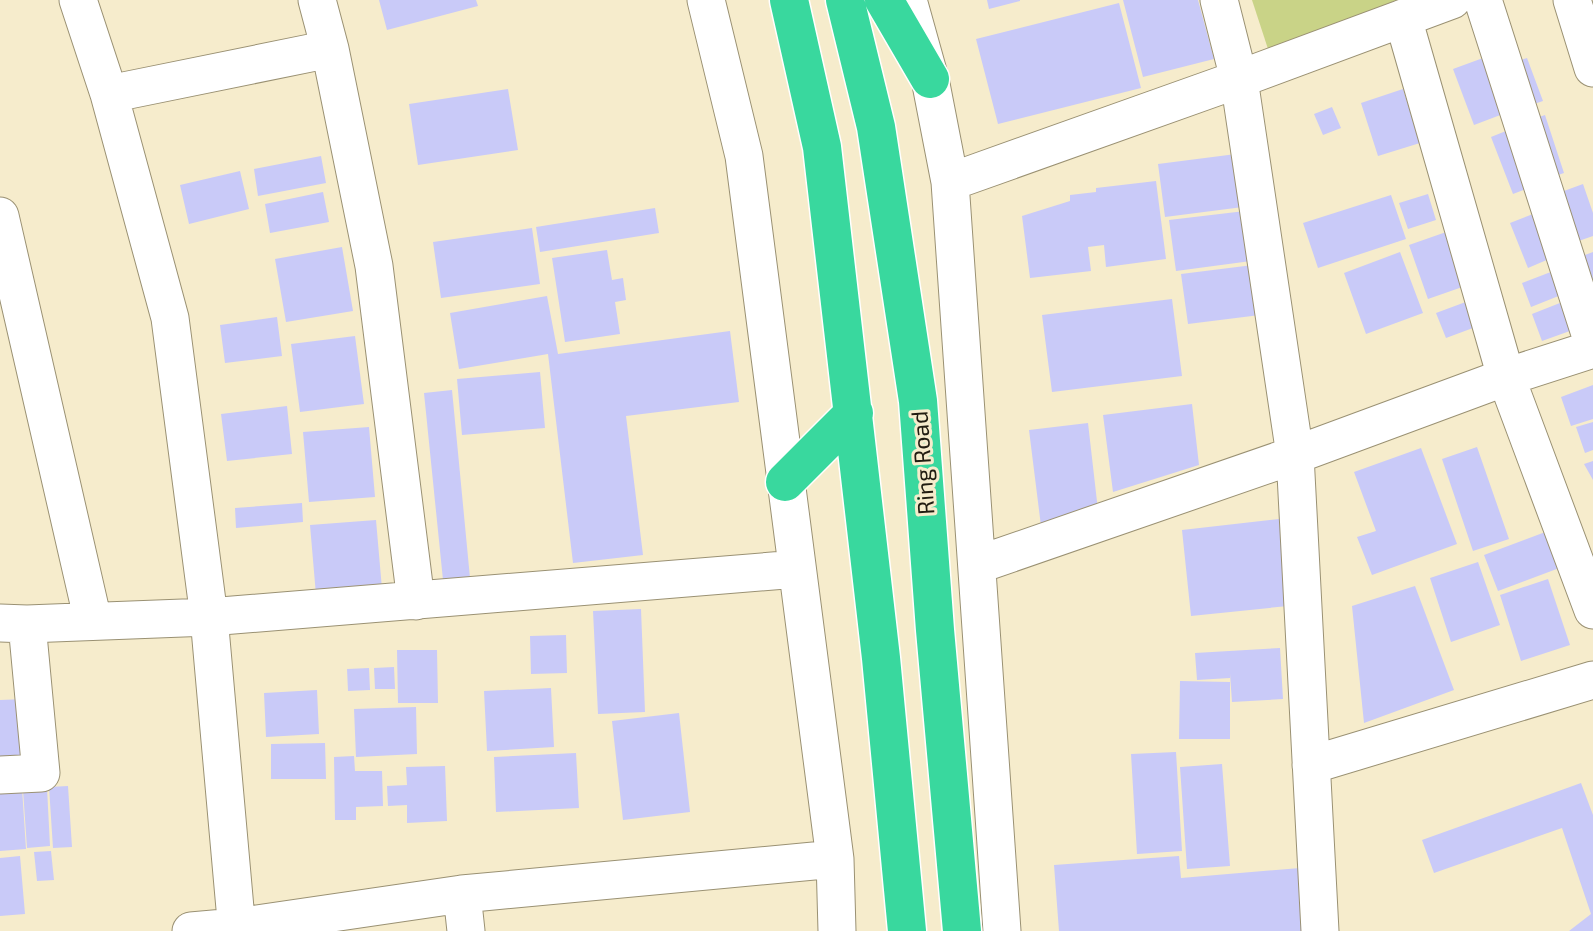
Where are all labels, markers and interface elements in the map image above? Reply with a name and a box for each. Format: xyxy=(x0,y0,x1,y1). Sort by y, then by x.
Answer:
street label: Ring Road xyxy=(904,410,940,516)

